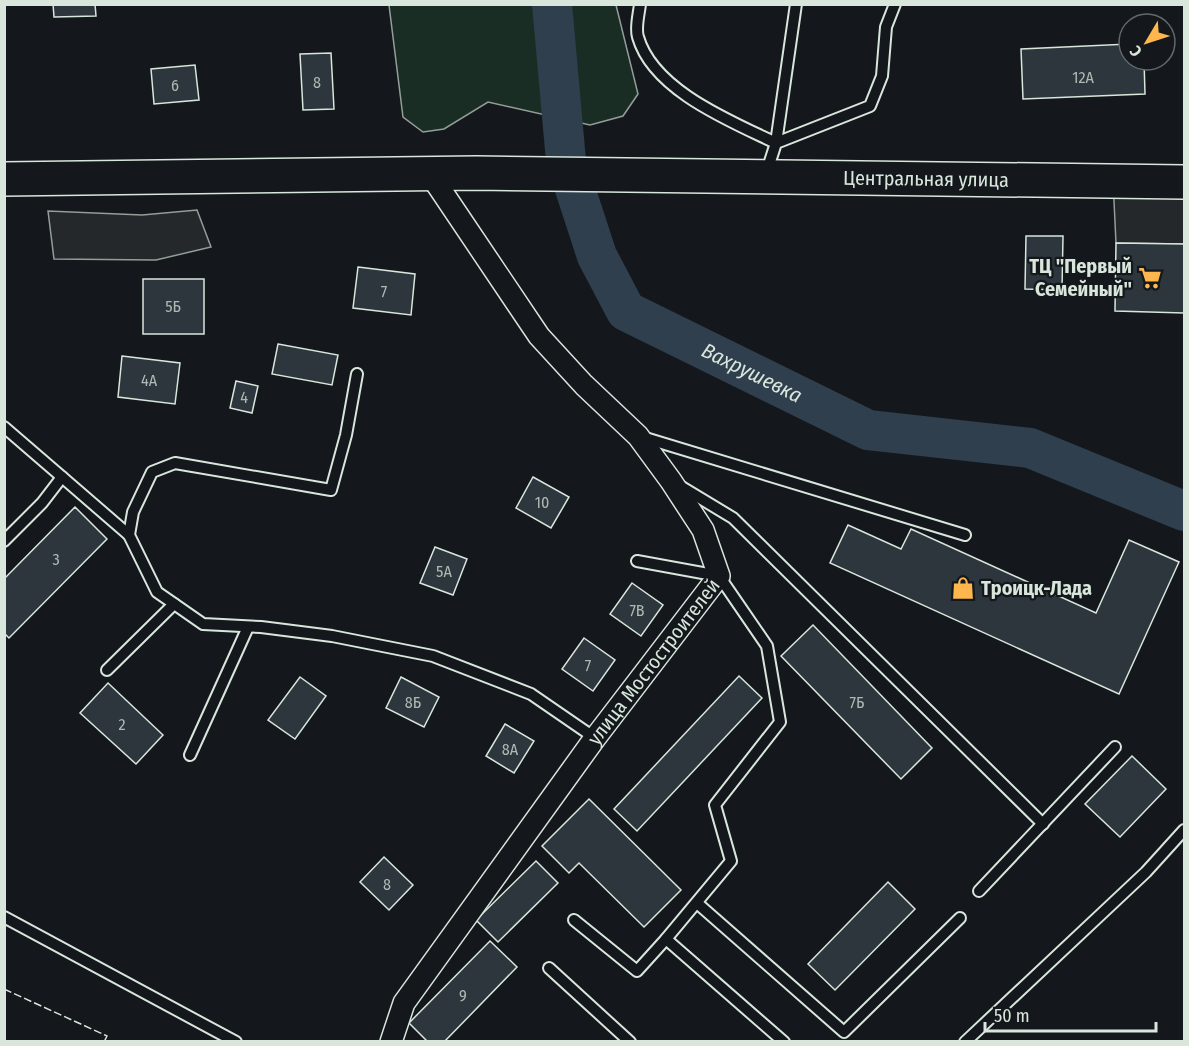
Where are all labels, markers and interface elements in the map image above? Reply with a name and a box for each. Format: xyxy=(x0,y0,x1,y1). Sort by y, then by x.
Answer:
north arrow xyxy=(1117,12,1177,72)
text: С xyxy=(1125,41,1146,60)
house number: 12А xyxy=(1072,68,1094,87)
house number: 8 xyxy=(313,73,321,92)
house number: 6 xyxy=(171,76,179,95)
street label: Центральная улица xyxy=(843,166,1009,192)
place label: ТЦ "Первый Семейный" xyxy=(1029,254,1132,301)
supermarket icon: ТЦ "Первый Семейный" xyxy=(1137,265,1163,291)
house number: 7 xyxy=(381,282,388,301)
house number: 5Б xyxy=(165,297,181,316)
water label: Вахрушевка xyxy=(697,337,806,409)
house number: 4А xyxy=(141,371,158,390)
house number: 4 xyxy=(240,388,248,407)
house number: 10 xyxy=(535,493,549,512)
house number: 3 xyxy=(52,550,60,569)
house number: 5А xyxy=(436,562,452,581)
street label: улица Мостостроителей xyxy=(582,574,725,749)
shop icon: Троицк-Лада xyxy=(950,575,976,601)
place label: Троицк-Лада xyxy=(981,576,1092,600)
house number: 7В xyxy=(629,601,645,620)
house number: 7 xyxy=(585,656,592,675)
house number: 8Б xyxy=(405,693,421,712)
house number: 7Б xyxy=(850,693,864,712)
house number: 2 xyxy=(118,715,126,734)
house number: 8А xyxy=(502,740,519,759)
house number: 8 xyxy=(383,875,391,894)
house number: 9 xyxy=(459,986,467,1005)
scale bar xyxy=(985,995,1156,1033)
text: 50 m xyxy=(994,1005,1030,1027)

